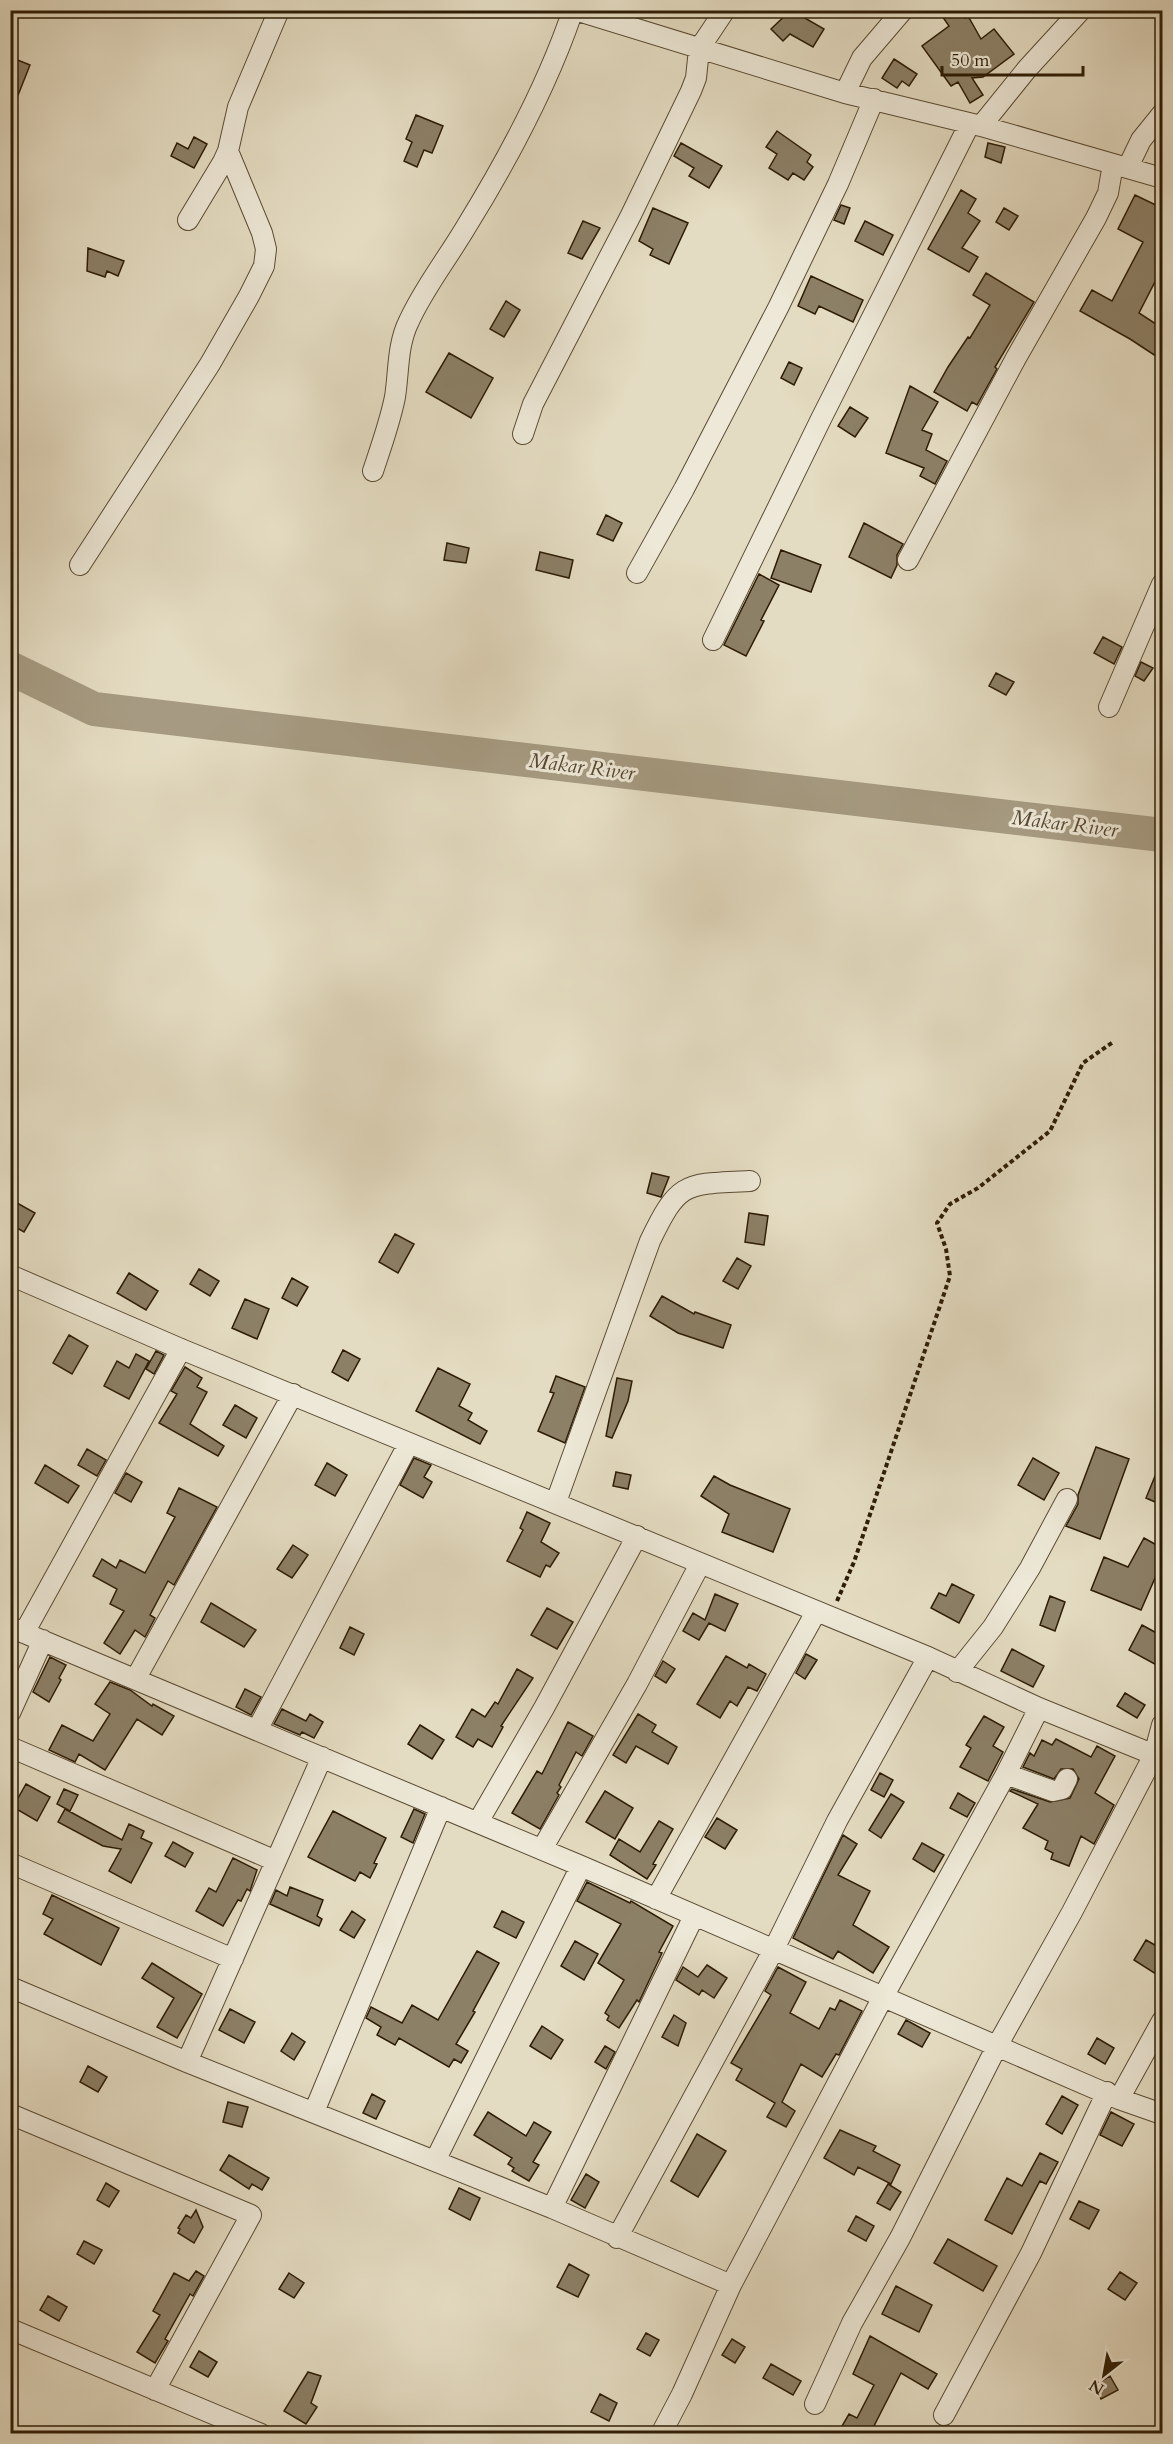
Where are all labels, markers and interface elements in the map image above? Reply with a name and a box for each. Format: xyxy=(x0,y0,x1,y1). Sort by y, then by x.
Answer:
scale bar xyxy=(942,39,1083,77)
text: 50 m xyxy=(951,48,990,73)
water label: Makar River xyxy=(527,746,638,788)
water label: Makar River xyxy=(1010,803,1121,845)
north arrow xyxy=(1074,2345,1134,2405)
text: N xyxy=(1085,2374,1108,2400)

